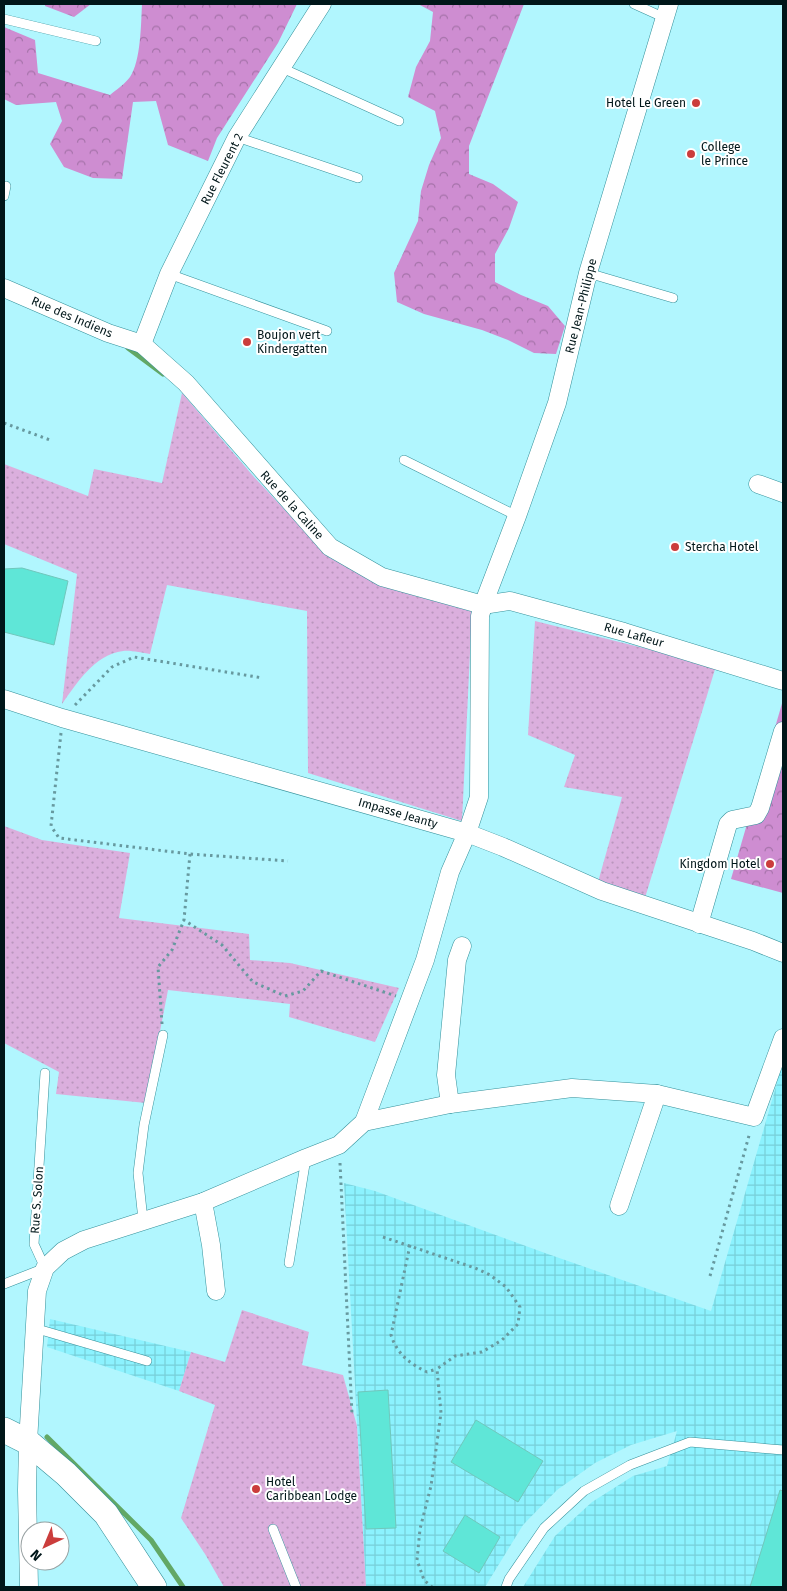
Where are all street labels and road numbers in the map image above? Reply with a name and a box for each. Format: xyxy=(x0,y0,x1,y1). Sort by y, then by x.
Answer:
street label: Rue Fleurent 2 xyxy=(198,131,246,207)
street label: Rue Jean-Philippe xyxy=(562,257,600,355)
street label: Rue des Indiens xyxy=(29,294,115,341)
street label: Rue de la Caline xyxy=(258,468,326,542)
street label: Rue Lafleur xyxy=(602,620,666,650)
street label: Impasse Jeanty xyxy=(357,795,439,831)
street label: Rue S. Solon xyxy=(28,1166,46,1234)

